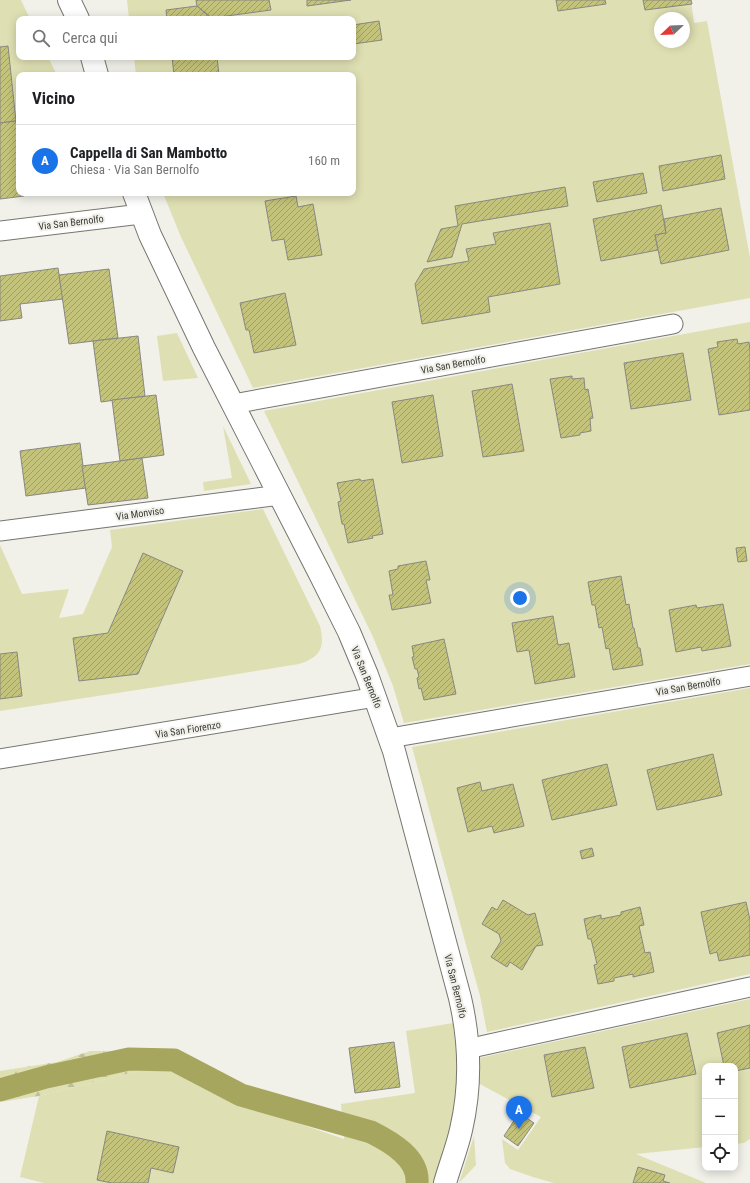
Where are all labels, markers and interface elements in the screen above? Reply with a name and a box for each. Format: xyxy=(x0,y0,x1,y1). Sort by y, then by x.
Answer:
north arrow xyxy=(654,12,690,48)
search box xyxy=(16,16,356,60)
icon: search xyxy=(30,27,52,49)
text: Cerca qui xyxy=(62,29,118,47)
text: Vicino xyxy=(32,88,75,108)
text: Cappella di San Mambotto xyxy=(70,144,227,162)
text: A xyxy=(41,153,49,168)
text: 160 m xyxy=(308,153,340,168)
text: Chiesa · Via San Bernolfo xyxy=(70,162,199,177)
street label: Via San Bernolfo xyxy=(38,213,104,232)
street label: Via San Bernolfo xyxy=(420,353,486,376)
street label: Via Monviso xyxy=(115,505,165,522)
your location xyxy=(510,588,530,608)
street label: Via San Bernolfo xyxy=(349,645,384,710)
street label: Via San Bernolfo xyxy=(655,675,721,698)
street label: Via San Fiorenzo xyxy=(155,719,222,740)
street label: Via San Bernolfo xyxy=(442,953,469,1019)
map controls xyxy=(702,1063,738,1171)
button: + xyxy=(702,1063,738,1099)
pin: A xyxy=(506,1096,532,1129)
button: − xyxy=(702,1099,738,1135)
button: locate xyxy=(702,1135,738,1171)

